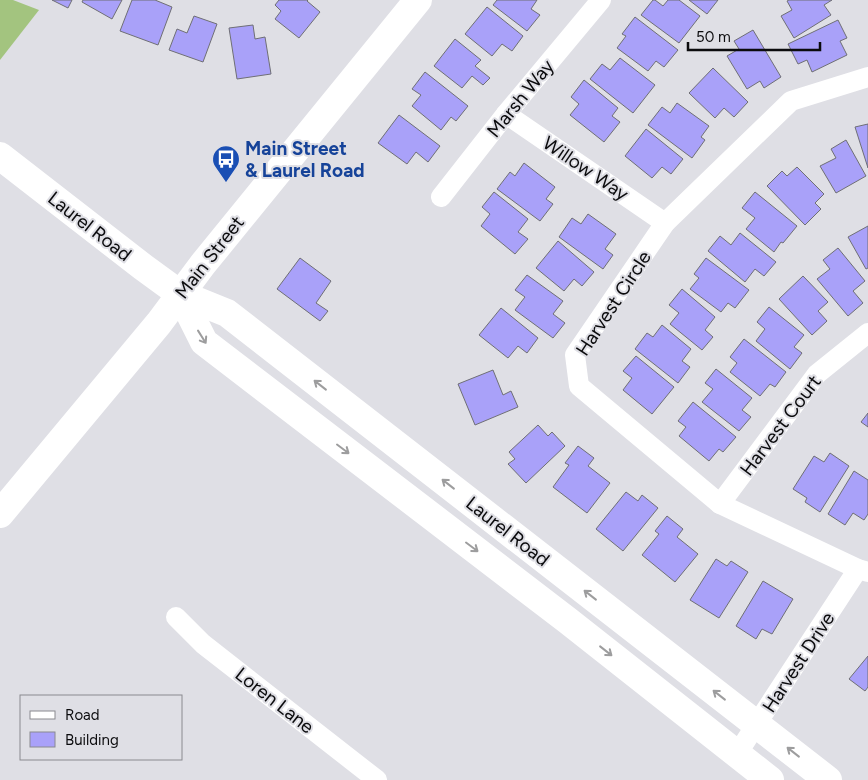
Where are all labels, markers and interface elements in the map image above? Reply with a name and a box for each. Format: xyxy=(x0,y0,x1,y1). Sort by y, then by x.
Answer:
scale bar xyxy=(688,20,820,52)
text: 50 m xyxy=(696,28,731,46)
street label: Marsh Way xyxy=(482,55,559,142)
street label: Willow Way xyxy=(539,131,633,205)
place label: Main Street & Laurel Road xyxy=(245,137,365,182)
bus stop icon: Main Street & Laurel Road xyxy=(211,144,241,183)
street label: Laurel Road xyxy=(43,187,136,266)
street label: Main Street xyxy=(170,211,249,303)
street label: Harvest Circle xyxy=(571,246,656,360)
one-way arrow xyxy=(197,330,208,344)
street label: Harvest Court xyxy=(735,370,826,480)
one-way arrow xyxy=(314,379,327,390)
one-way arrow xyxy=(336,443,349,454)
one-way arrow xyxy=(442,479,455,490)
street label: Laurel Road xyxy=(461,492,554,571)
one-way arrow xyxy=(465,542,478,553)
one-way arrow xyxy=(584,590,597,601)
street label: Harvest Drive xyxy=(757,608,839,717)
one-way arrow xyxy=(599,645,612,656)
street label: Loren Lane xyxy=(231,663,319,738)
one-way arrow xyxy=(713,689,726,700)
legend xyxy=(20,695,182,760)
text: Road xyxy=(65,706,100,724)
text: Building xyxy=(65,731,119,749)
one-way arrow xyxy=(787,747,800,758)

